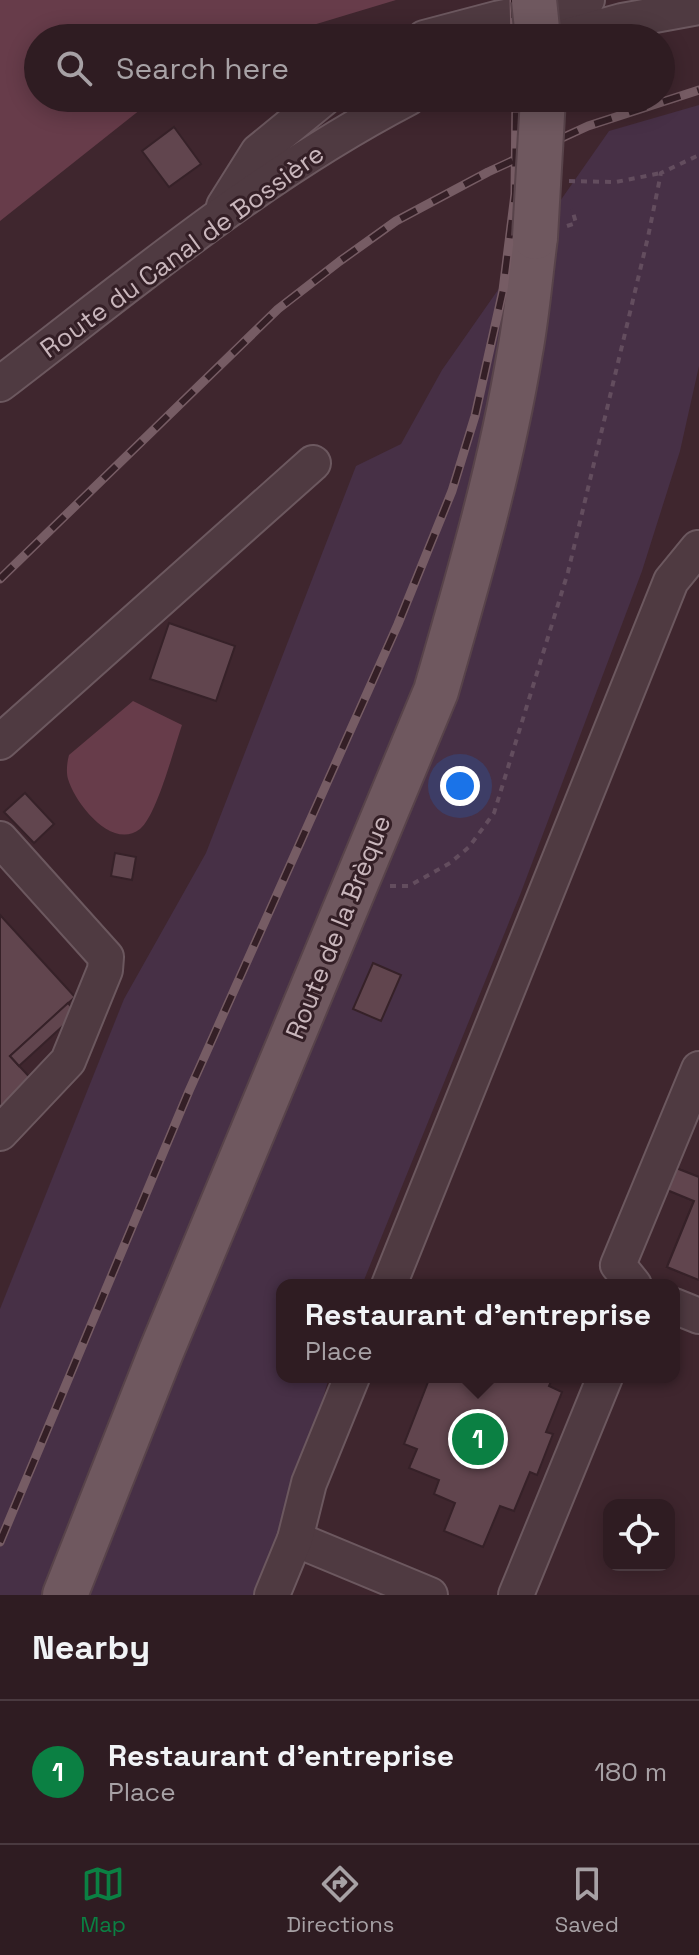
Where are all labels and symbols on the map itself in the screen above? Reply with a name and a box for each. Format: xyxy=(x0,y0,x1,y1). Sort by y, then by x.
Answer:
street label: Route du Canal de Bossière xyxy=(33,136,331,366)
your location xyxy=(440,766,480,806)
street label: Route de la Brèque xyxy=(278,810,398,1044)
pin: 1 xyxy=(452,1409,504,1469)

